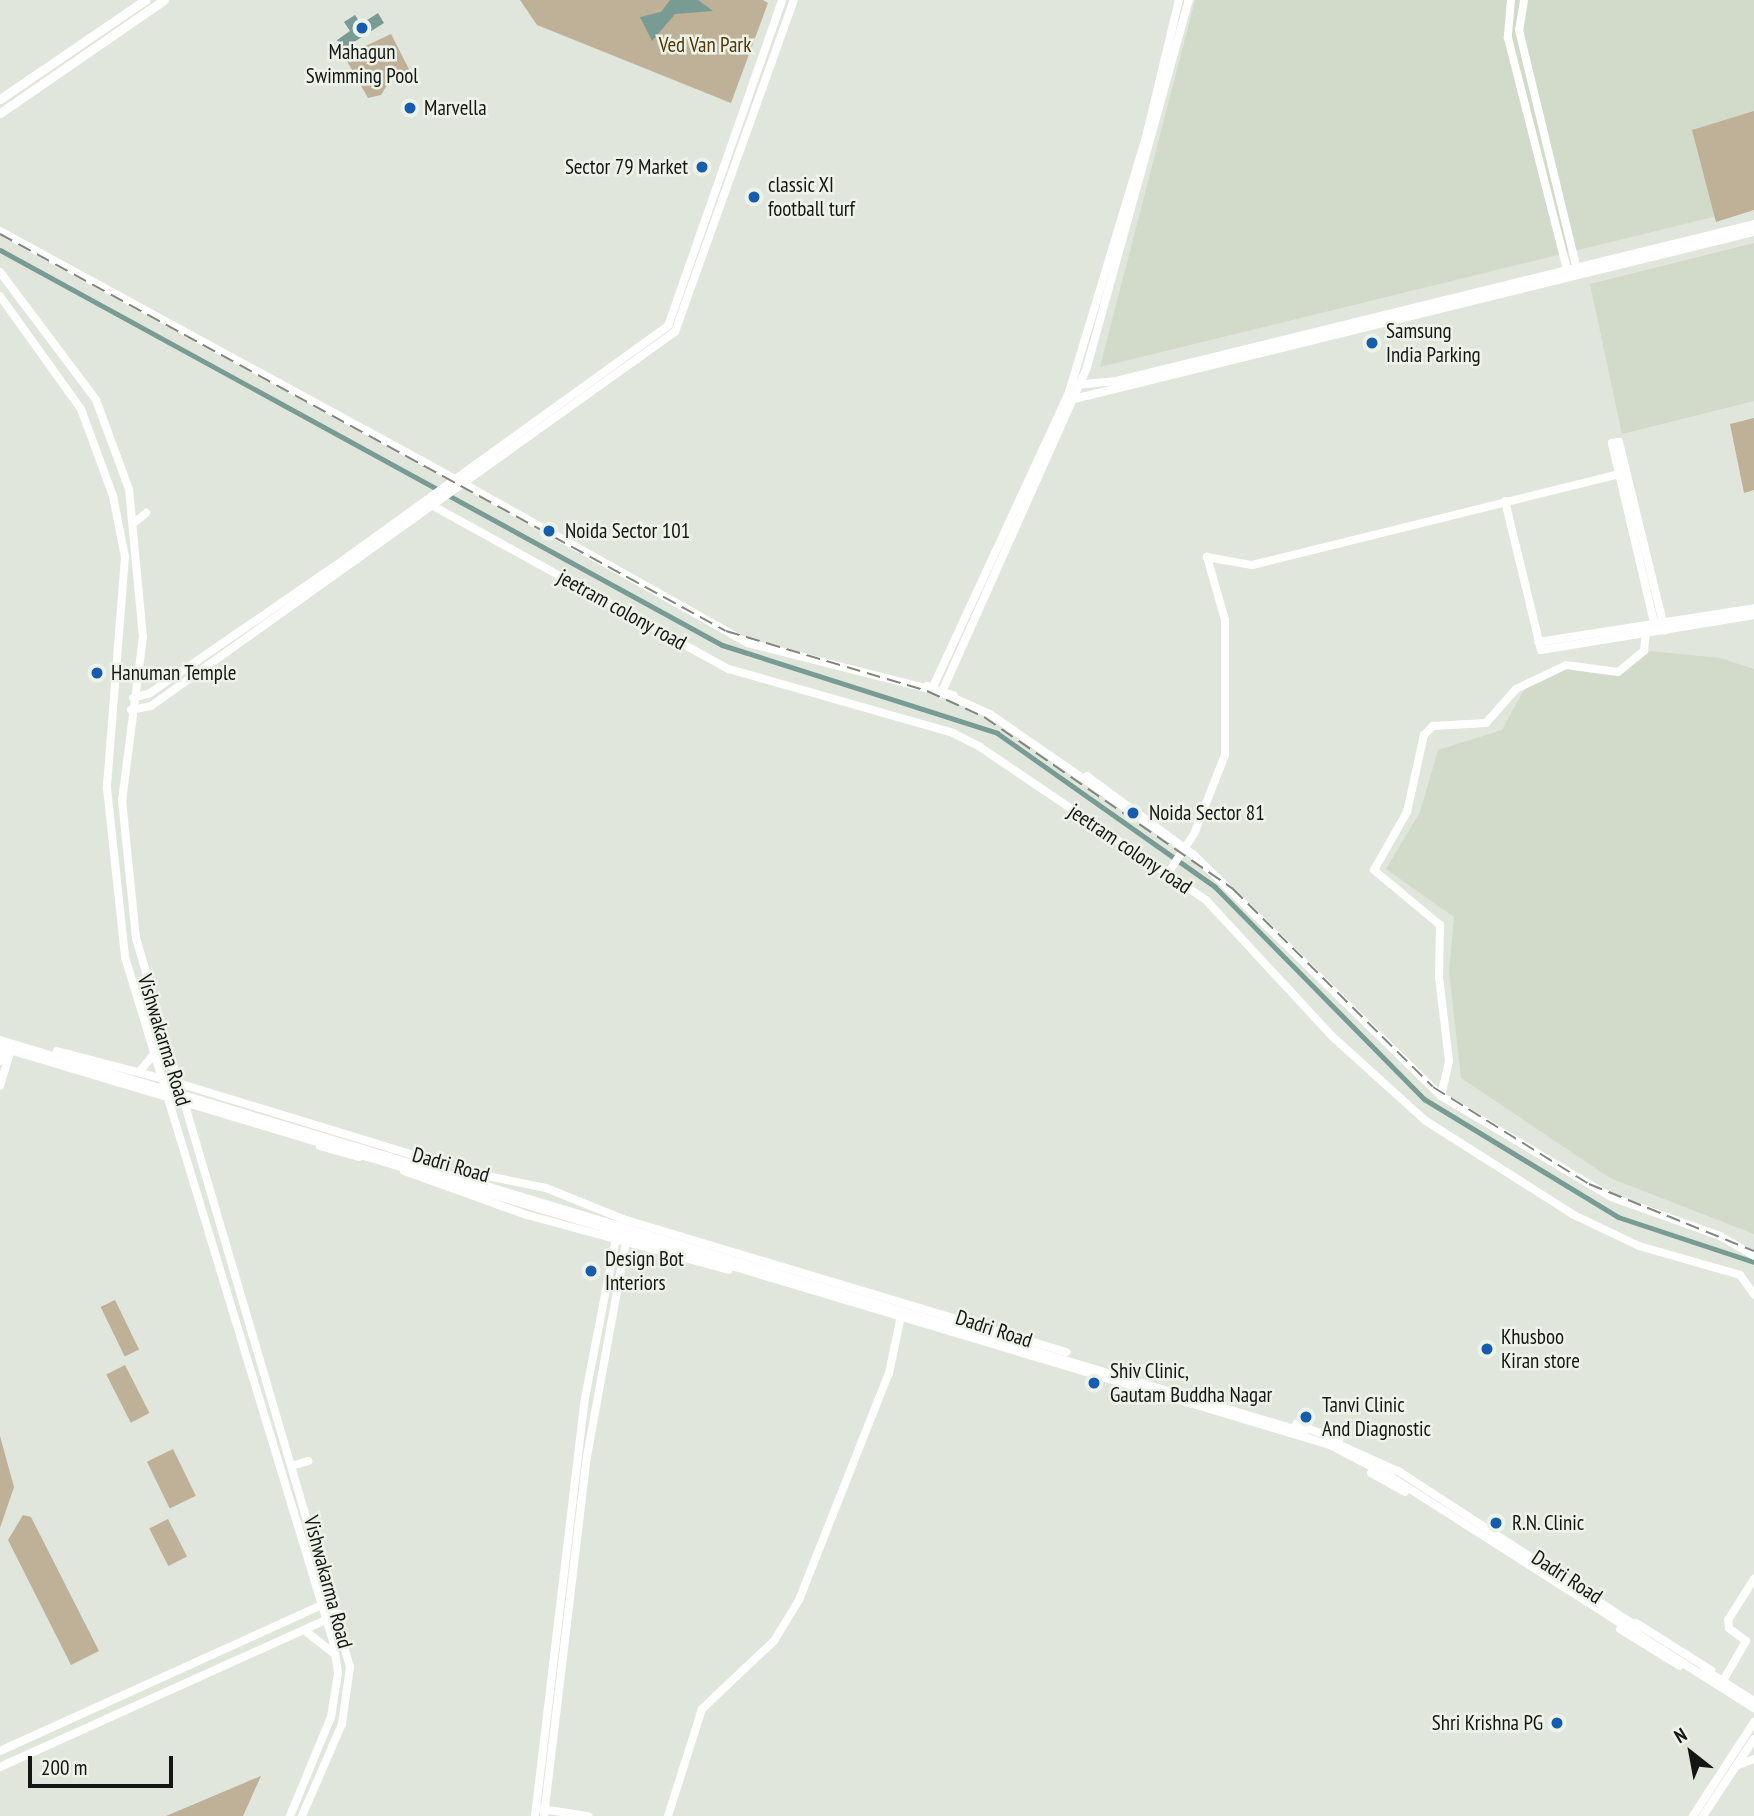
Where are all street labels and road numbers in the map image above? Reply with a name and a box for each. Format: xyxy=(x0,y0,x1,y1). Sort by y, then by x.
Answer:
street label: jeetram colony road xyxy=(553,564,691,656)
street label: jeetram colony road xyxy=(1063,798,1197,900)
street label: Vishwakarma Road xyxy=(132,971,196,1109)
street label: Dadri Road xyxy=(410,1142,492,1188)
street label: Dadri Road xyxy=(952,1305,1036,1353)
street label: Vishwakarma Road xyxy=(298,1513,358,1651)
street label: Dadri Road xyxy=(1527,1545,1607,1609)

